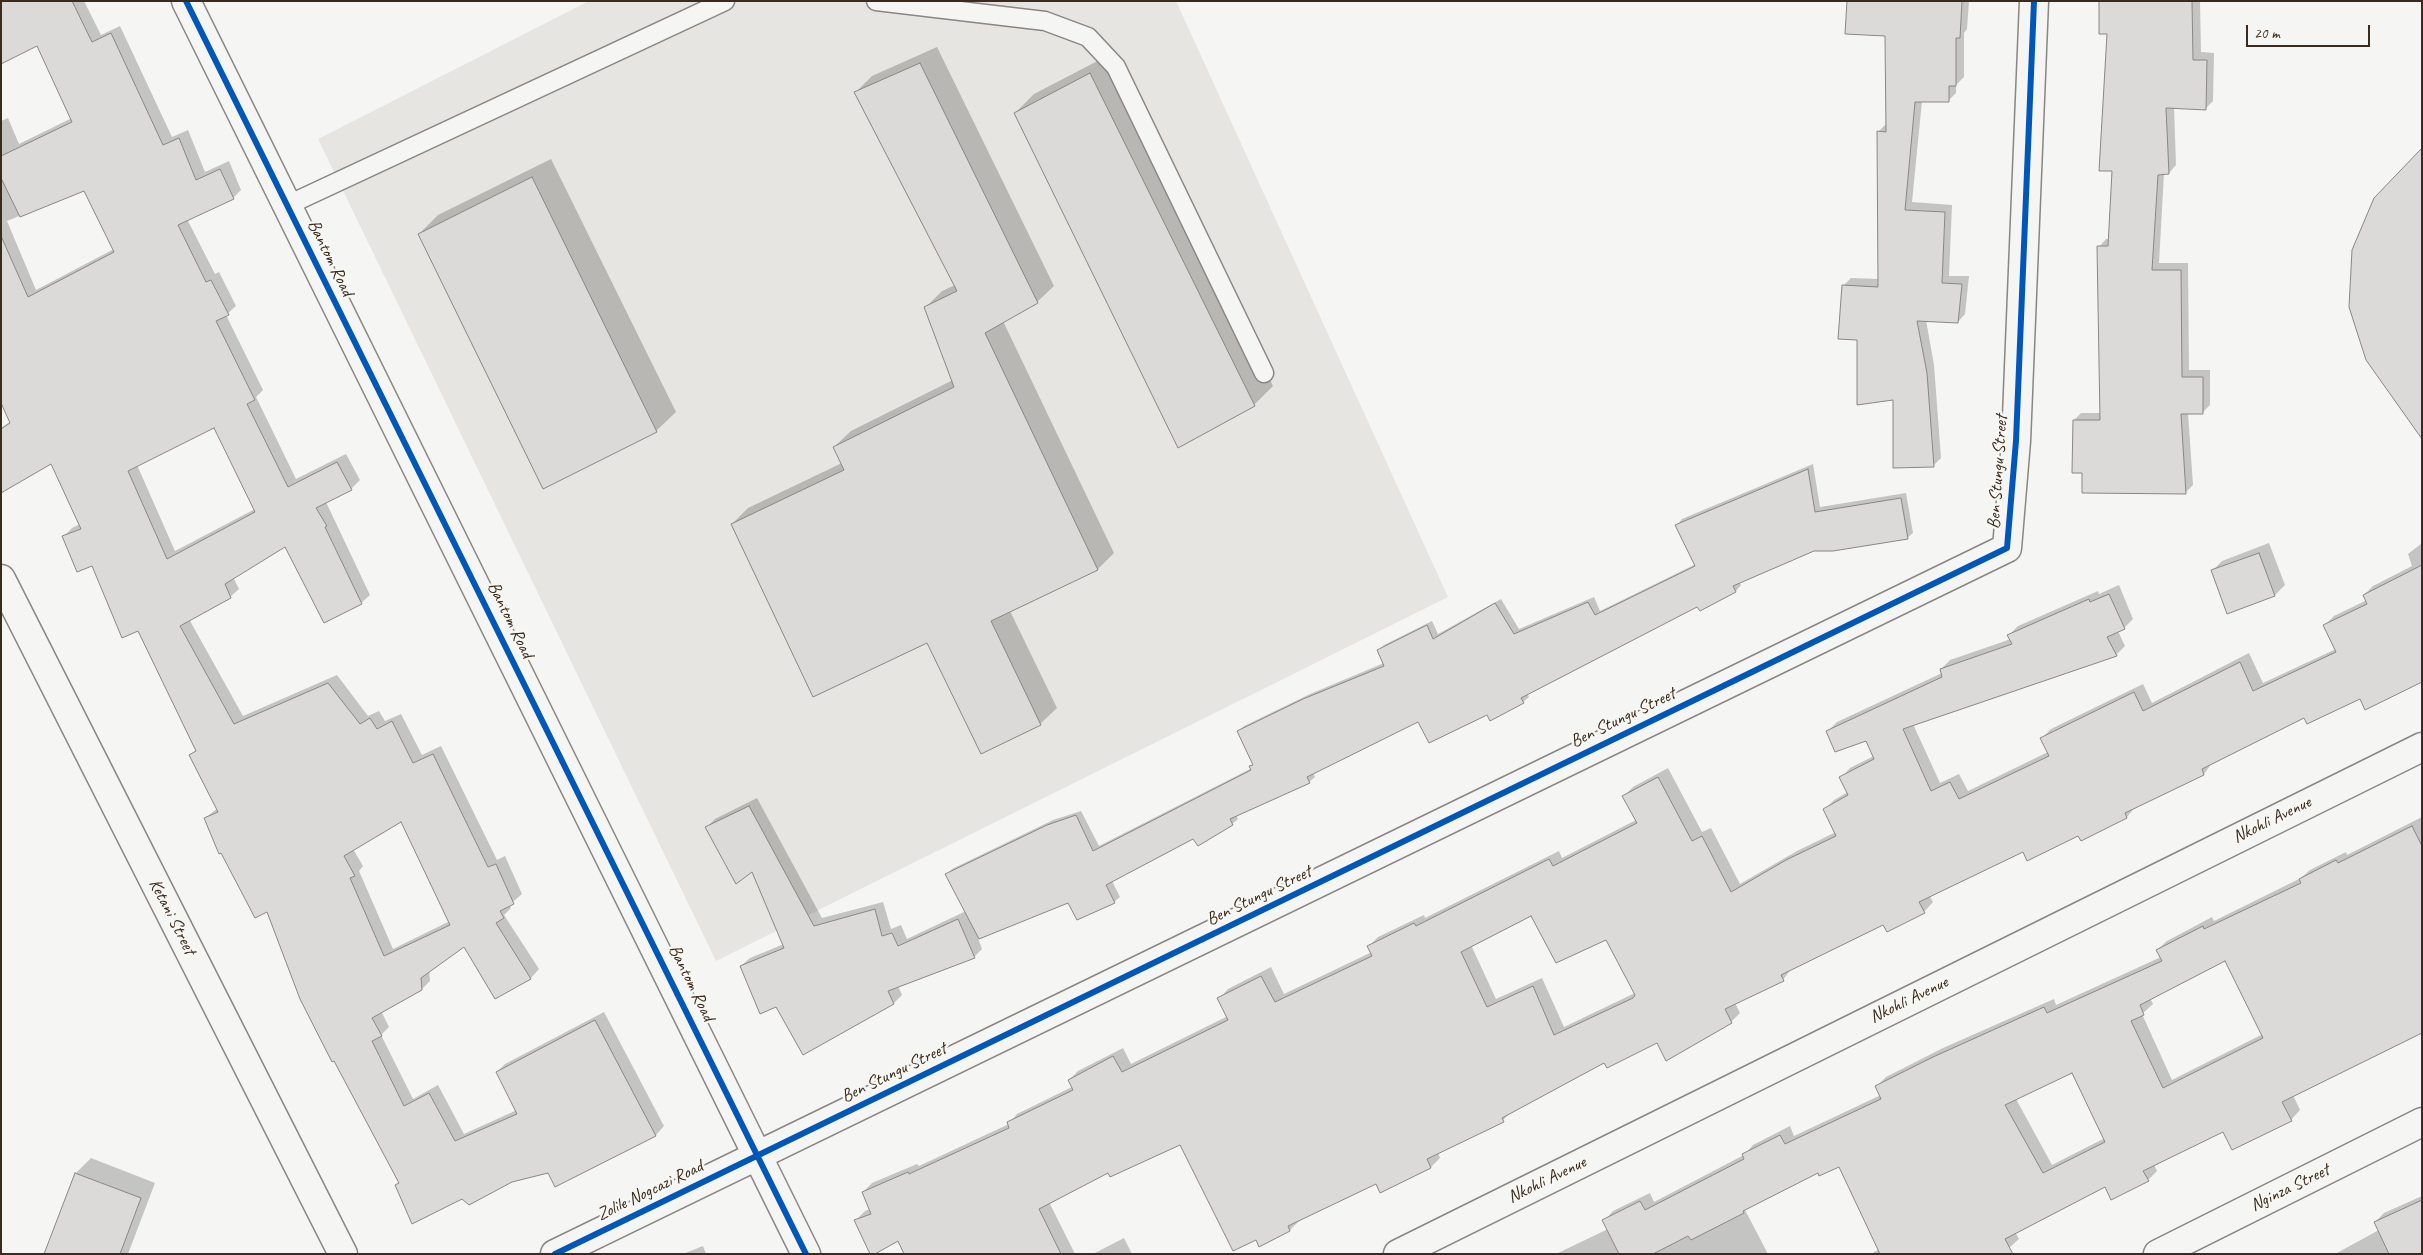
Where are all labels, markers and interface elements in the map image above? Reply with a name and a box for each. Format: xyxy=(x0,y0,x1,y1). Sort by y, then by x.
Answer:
scale bar xyxy=(2248,15,2372,47)
text: 20 m xyxy=(2254,24,2280,43)
street label: Bantom Road xyxy=(302,216,358,300)
street label: Ben Stungu Street xyxy=(1983,414,2013,530)
street label: Bantom Road xyxy=(482,578,538,662)
street label: Ben Stungu Street xyxy=(1567,683,1679,753)
street label: Nkohli Avenue xyxy=(2229,792,2315,848)
street label: Ben Stungu Street xyxy=(1203,861,1315,931)
street label: Ketani Street xyxy=(144,875,200,959)
street label: Bantom Road xyxy=(663,941,719,1025)
street label: Nkohli Avenue xyxy=(1866,972,1952,1028)
street label: Ben Stungu Street xyxy=(838,1038,950,1108)
street label: Nkohli Avenue xyxy=(1504,1152,1590,1208)
street label: Zolile Nogcazi Road xyxy=(593,1156,707,1226)
street label: Nginza Street xyxy=(2247,1160,2333,1216)

